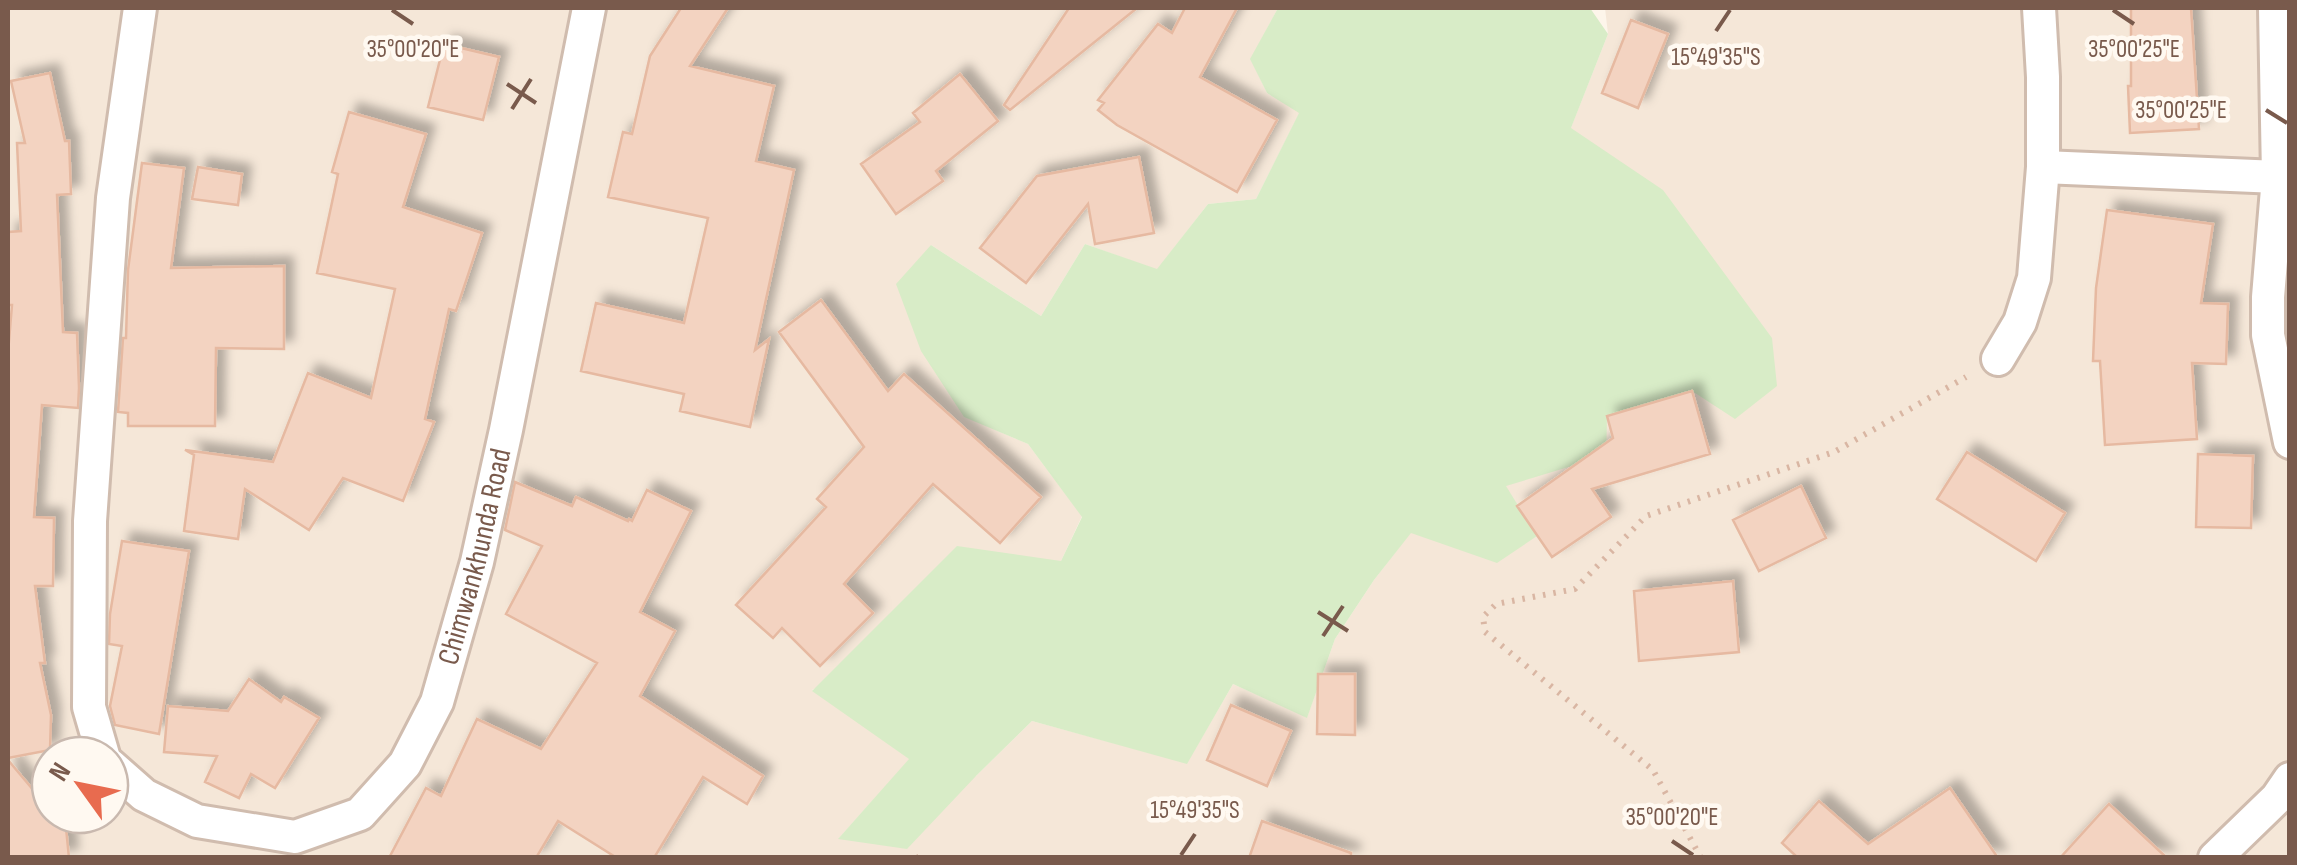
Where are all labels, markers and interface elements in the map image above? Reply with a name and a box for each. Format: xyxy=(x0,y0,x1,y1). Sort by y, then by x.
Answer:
text: 35°00'20"E xyxy=(366,34,460,65)
text: 35°00'25"E xyxy=(2088,34,2180,65)
text: 15°49'35"S xyxy=(1671,42,1761,73)
text: 35°00'25"E xyxy=(2135,95,2227,126)
street label: Chimwankhunda Road xyxy=(431,445,519,669)
north arrow xyxy=(30,735,130,835)
text: N xyxy=(42,757,78,787)
text: 15°49'35"S xyxy=(1150,795,1240,826)
text: 35°00'20"E xyxy=(1625,802,1719,833)

